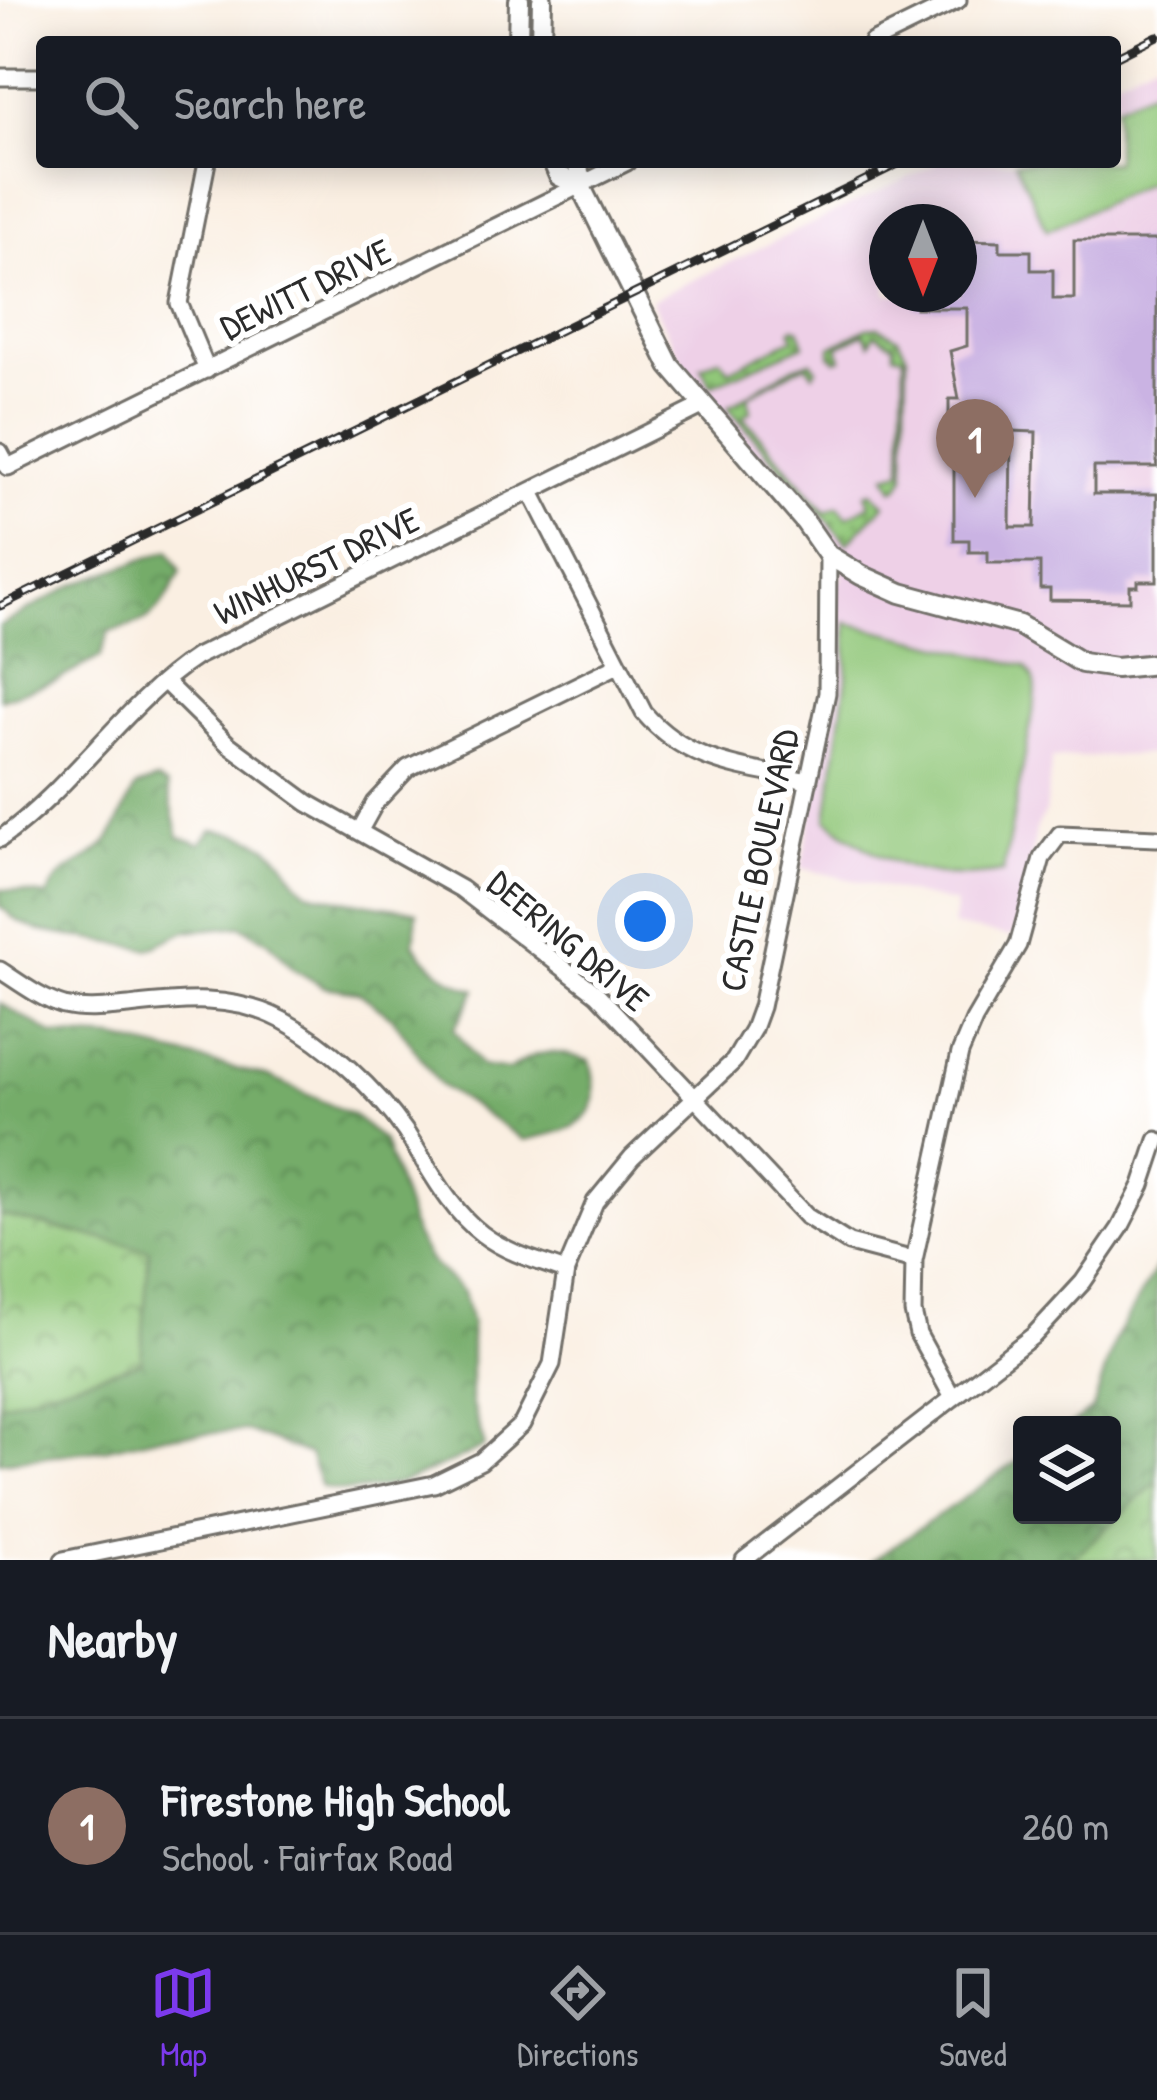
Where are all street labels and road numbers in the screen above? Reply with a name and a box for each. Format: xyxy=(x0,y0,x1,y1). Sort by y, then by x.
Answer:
street label: DEWITT DRIVE xyxy=(212,226,398,350)
street label: WINHURST DRIVE xyxy=(205,494,427,636)
street label: CASTLE BOULEVARD xyxy=(706,724,810,996)
street label: DEERING DRIVE xyxy=(478,858,660,1022)

